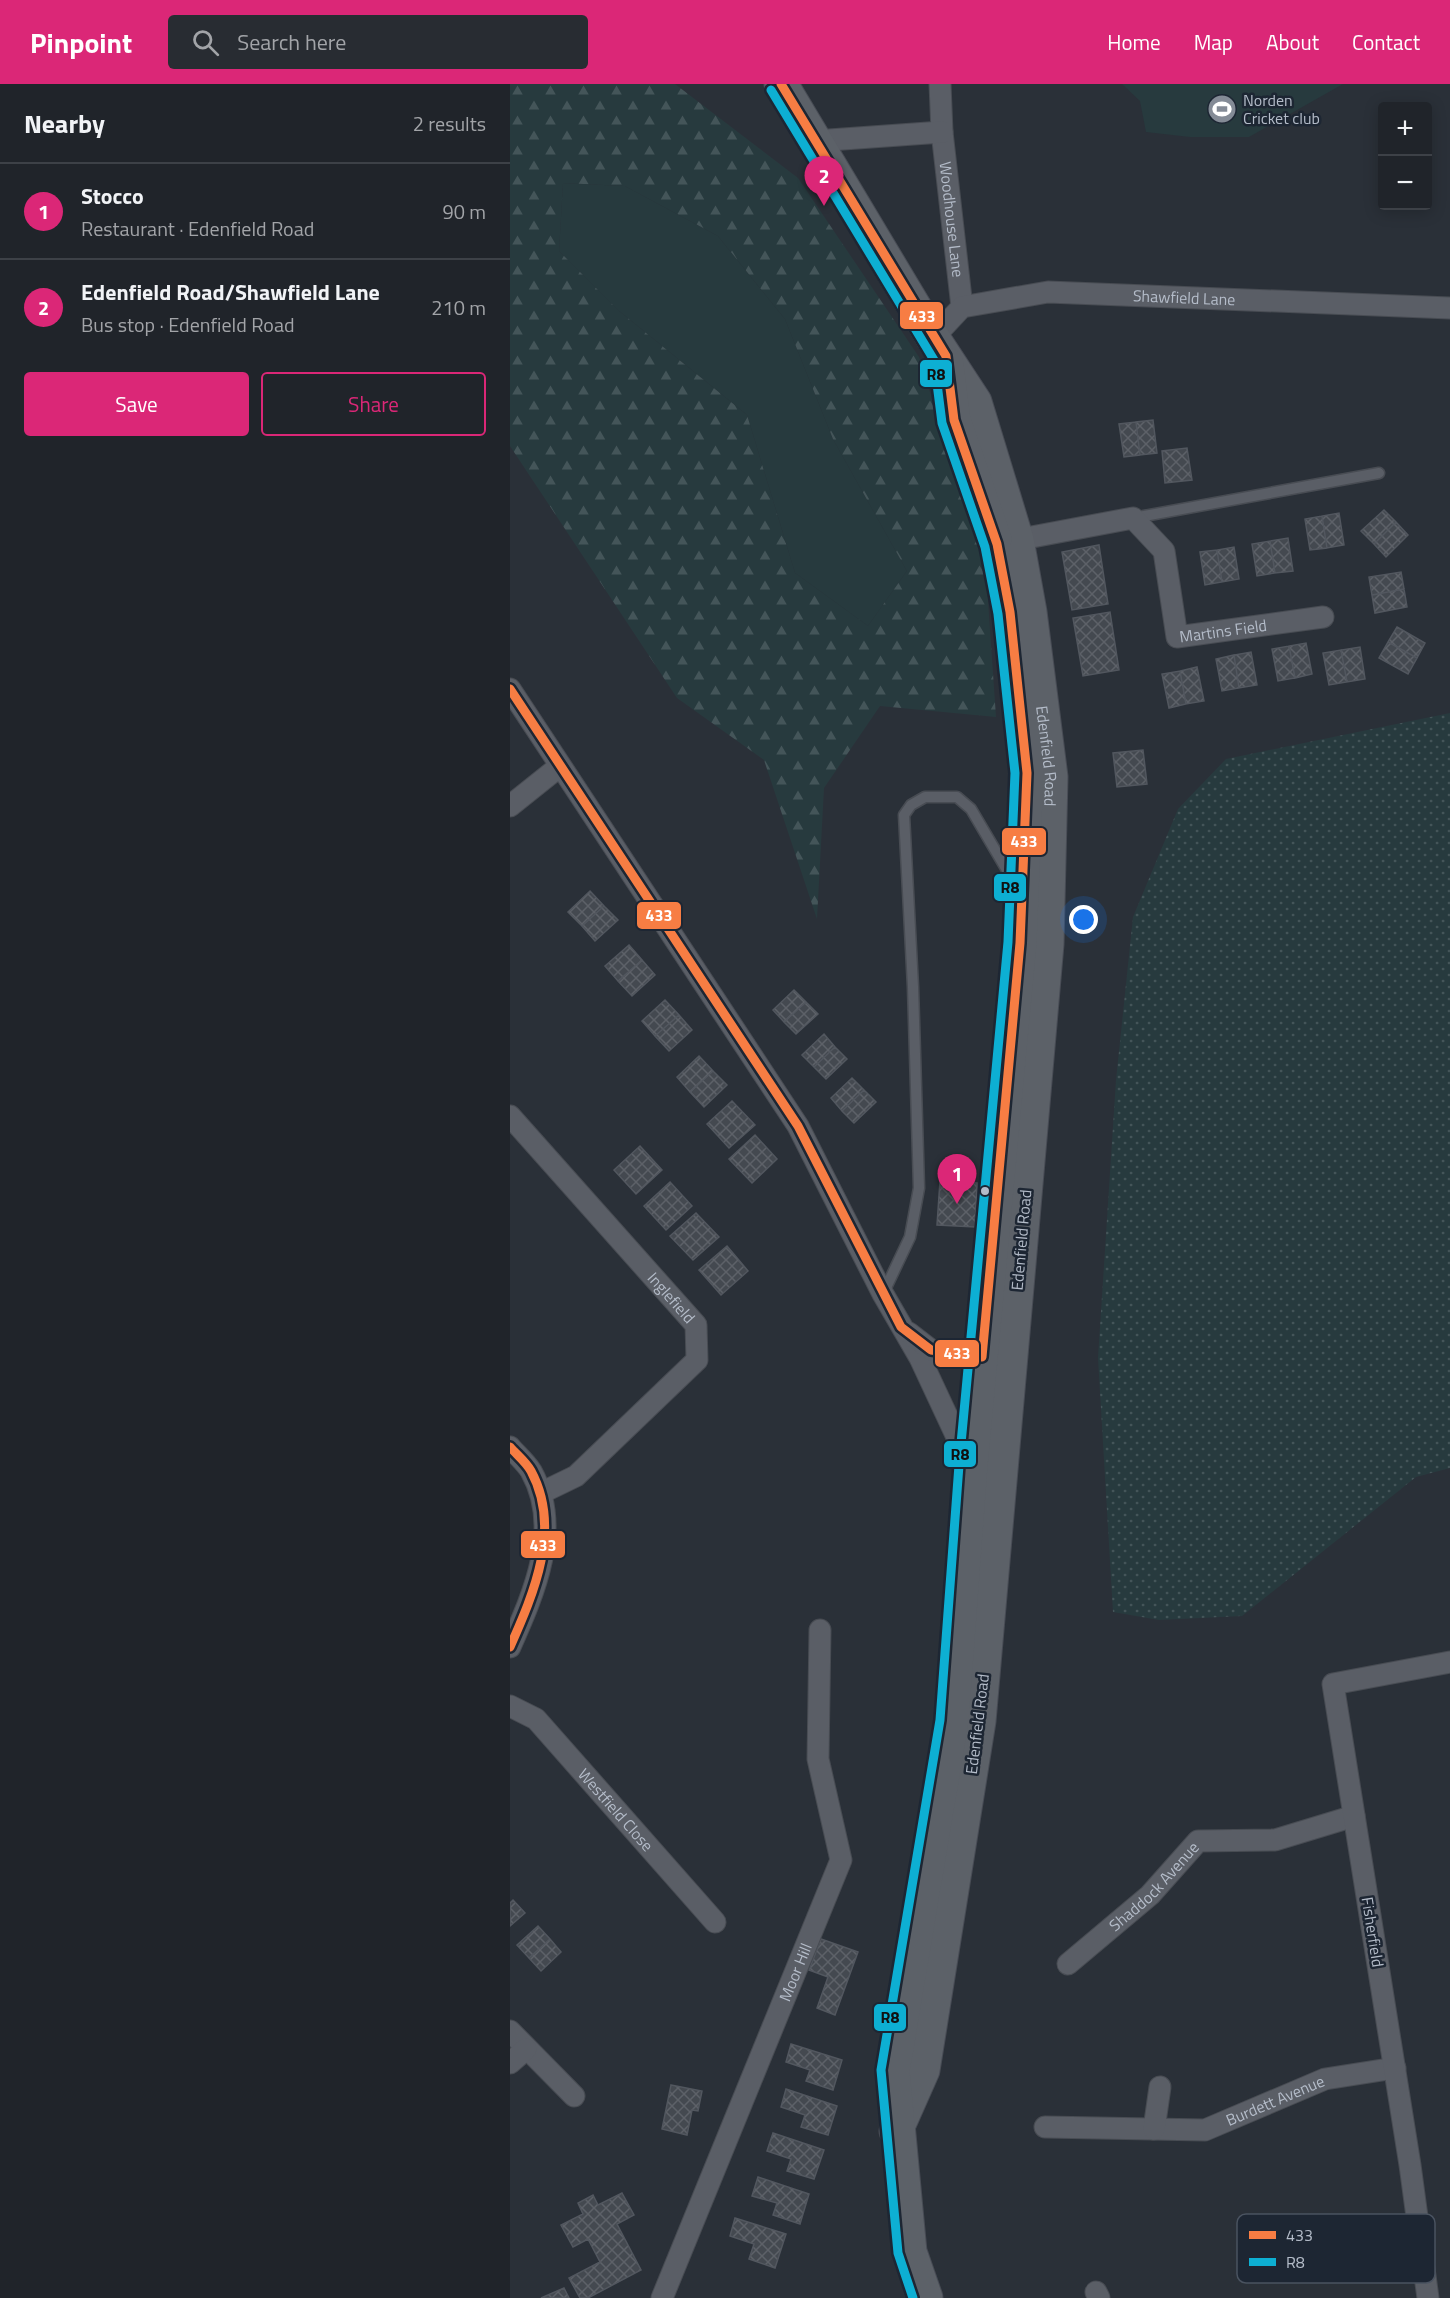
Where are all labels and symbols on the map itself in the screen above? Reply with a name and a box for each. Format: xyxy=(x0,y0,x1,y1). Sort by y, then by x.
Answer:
place label: Norden Cricket club xyxy=(1243,88,1320,130)
sports icon: Norden Cricket club xyxy=(1206,93,1238,125)
pin: 2 xyxy=(804,156,844,206)
street label: Woodhouse Lane xyxy=(933,160,971,279)
street label: Shawfield Lane xyxy=(1132,283,1236,311)
line badge: 433 xyxy=(899,301,944,330)
text: 433 xyxy=(909,304,935,328)
line badge: R8 xyxy=(919,359,953,388)
text: R8 xyxy=(927,362,945,386)
street label: Martins Field xyxy=(1178,613,1268,649)
street label: Edenfield Road xyxy=(1030,704,1063,807)
line badge: 433 xyxy=(1001,827,1047,856)
text: 433 xyxy=(1011,829,1037,853)
line badge: R8 xyxy=(993,873,1027,902)
text: R8 xyxy=(1001,875,1019,899)
line badge: 433 xyxy=(636,901,682,930)
text: 433 xyxy=(646,903,672,927)
your location xyxy=(1069,905,1098,934)
pin: 1 xyxy=(938,1154,976,1204)
unlabelled marker xyxy=(979,1185,991,1197)
street label: Edenfield Road xyxy=(1005,1189,1037,1291)
street label: Inglefield xyxy=(642,1267,701,1329)
line badge: 433 xyxy=(934,1339,980,1368)
text: 433 xyxy=(944,1341,970,1365)
line badge: R8 xyxy=(943,1440,977,1468)
text: R8 xyxy=(951,1442,969,1466)
line badge: 433 xyxy=(520,1530,566,1559)
text: 433 xyxy=(530,1533,556,1557)
street label: Edenfield Road xyxy=(959,1672,995,1776)
street label: Westfield Close xyxy=(573,1763,659,1857)
street label: Shaddock Avenue xyxy=(1104,1836,1204,1937)
street label: Fisherfield xyxy=(1356,1895,1390,1969)
street label: Moor Hill xyxy=(772,1939,818,2005)
line badge: R8 xyxy=(873,2003,907,2032)
text: R8 xyxy=(881,2005,899,2029)
street label: Burdett Avenue xyxy=(1222,2069,1328,2132)
legend xyxy=(1237,2214,1435,2283)
text: 433 xyxy=(1286,2223,1313,2247)
text: R8 xyxy=(1286,2250,1305,2274)

